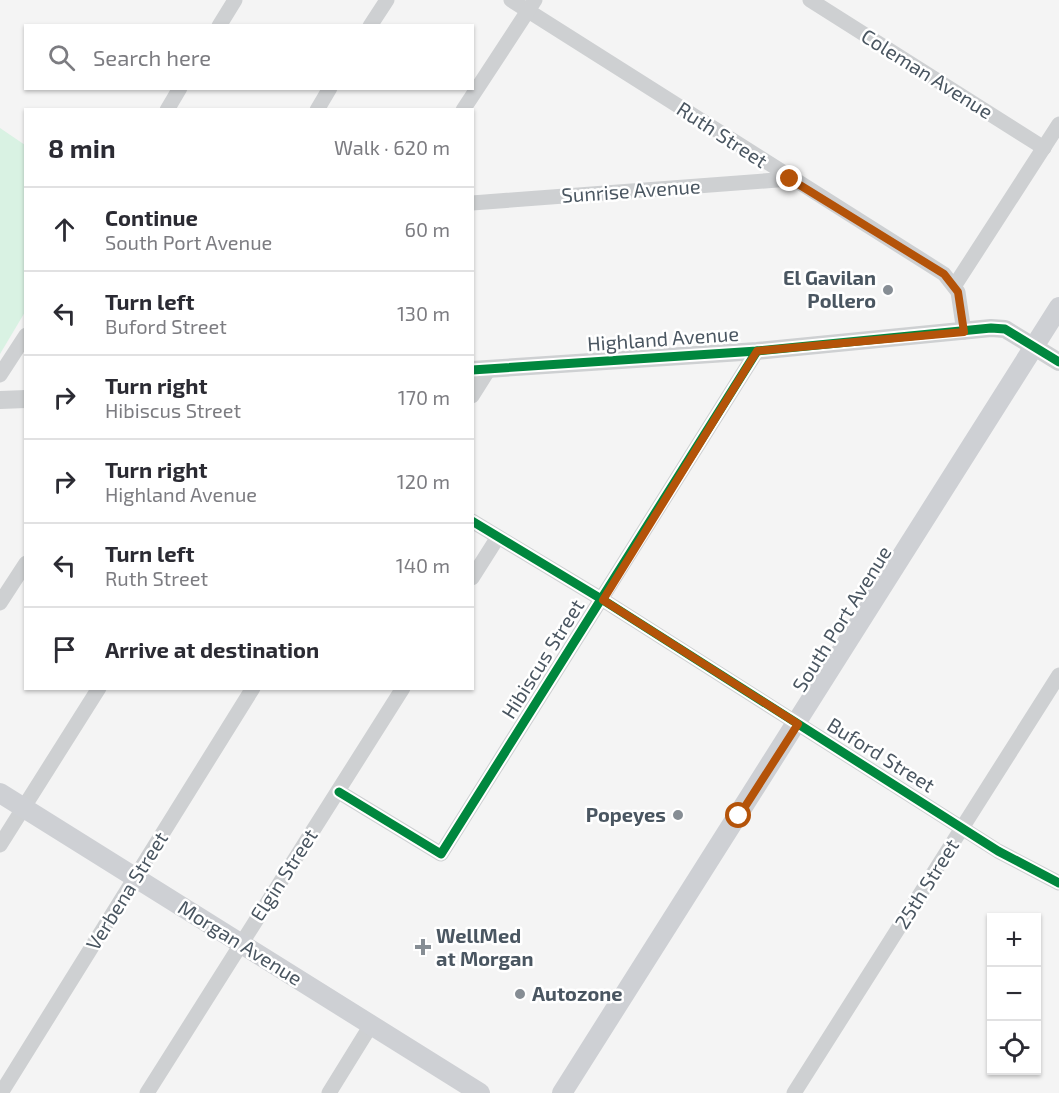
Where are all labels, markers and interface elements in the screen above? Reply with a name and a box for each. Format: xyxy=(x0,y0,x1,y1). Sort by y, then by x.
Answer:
street label: Coleman Avenue xyxy=(857,23,998,123)
search box xyxy=(24,24,474,90)
icon: search xyxy=(45,41,78,74)
text: Search here xyxy=(93,44,211,70)
street label: Ruth Street xyxy=(673,96,773,172)
text: 8 min xyxy=(48,132,116,163)
text: Walk · 620 m xyxy=(334,135,450,159)
route end xyxy=(776,165,802,191)
street label: Sunrise Avenue xyxy=(561,173,701,207)
text: Continue xyxy=(105,204,198,230)
icon: ahead xyxy=(48,213,81,246)
text: 60 m xyxy=(405,217,450,241)
text: South Port Avenue xyxy=(105,230,272,254)
place label: El Gavilan Pollero xyxy=(783,265,876,312)
marker: El Gavilan Pollero xyxy=(881,283,895,297)
text: Turn left xyxy=(105,288,194,314)
icon: left xyxy=(48,297,81,330)
text: 130 m xyxy=(397,301,450,325)
text: Buford Street xyxy=(105,314,227,338)
street label: Highland Avenue xyxy=(586,321,740,355)
text: Turn right xyxy=(105,372,207,398)
icon: right xyxy=(48,381,81,414)
text: 170 m xyxy=(398,385,450,409)
text: Hibiscus Street xyxy=(105,398,241,422)
text: Turn right xyxy=(105,456,207,482)
icon: right xyxy=(48,465,81,498)
text: 120 m xyxy=(397,469,450,493)
text: Highland Avenue xyxy=(105,482,257,506)
text: Turn left xyxy=(105,540,194,566)
street label: South Port Avenue xyxy=(787,541,896,696)
icon: left xyxy=(48,549,81,582)
text: 140 m xyxy=(396,553,450,577)
text: Ruth Street xyxy=(105,566,208,590)
street label: Hibiscus Street xyxy=(496,594,589,723)
icon: arrive xyxy=(48,633,81,666)
text: Arrive at destination xyxy=(105,636,319,662)
street label: Buford Street xyxy=(823,712,940,797)
place label: Popeyes xyxy=(586,802,666,827)
route start xyxy=(725,802,751,828)
marker: Popeyes xyxy=(671,808,685,822)
street label: Elgin Street xyxy=(245,824,322,925)
street label: Verbena Street xyxy=(80,827,172,954)
street label: 25th Street xyxy=(889,834,963,933)
street label: Morgan Avenue xyxy=(174,894,307,990)
map controls xyxy=(987,913,1041,1075)
button: + xyxy=(987,913,1041,967)
place label: WellMed at Morgan xyxy=(436,923,533,970)
marker: WellMed at Morgan xyxy=(414,938,432,956)
button: − xyxy=(987,967,1041,1021)
place label: Autozone xyxy=(532,981,622,1005)
marker: Autozone xyxy=(513,987,527,1001)
button: locate xyxy=(987,1021,1041,1075)

